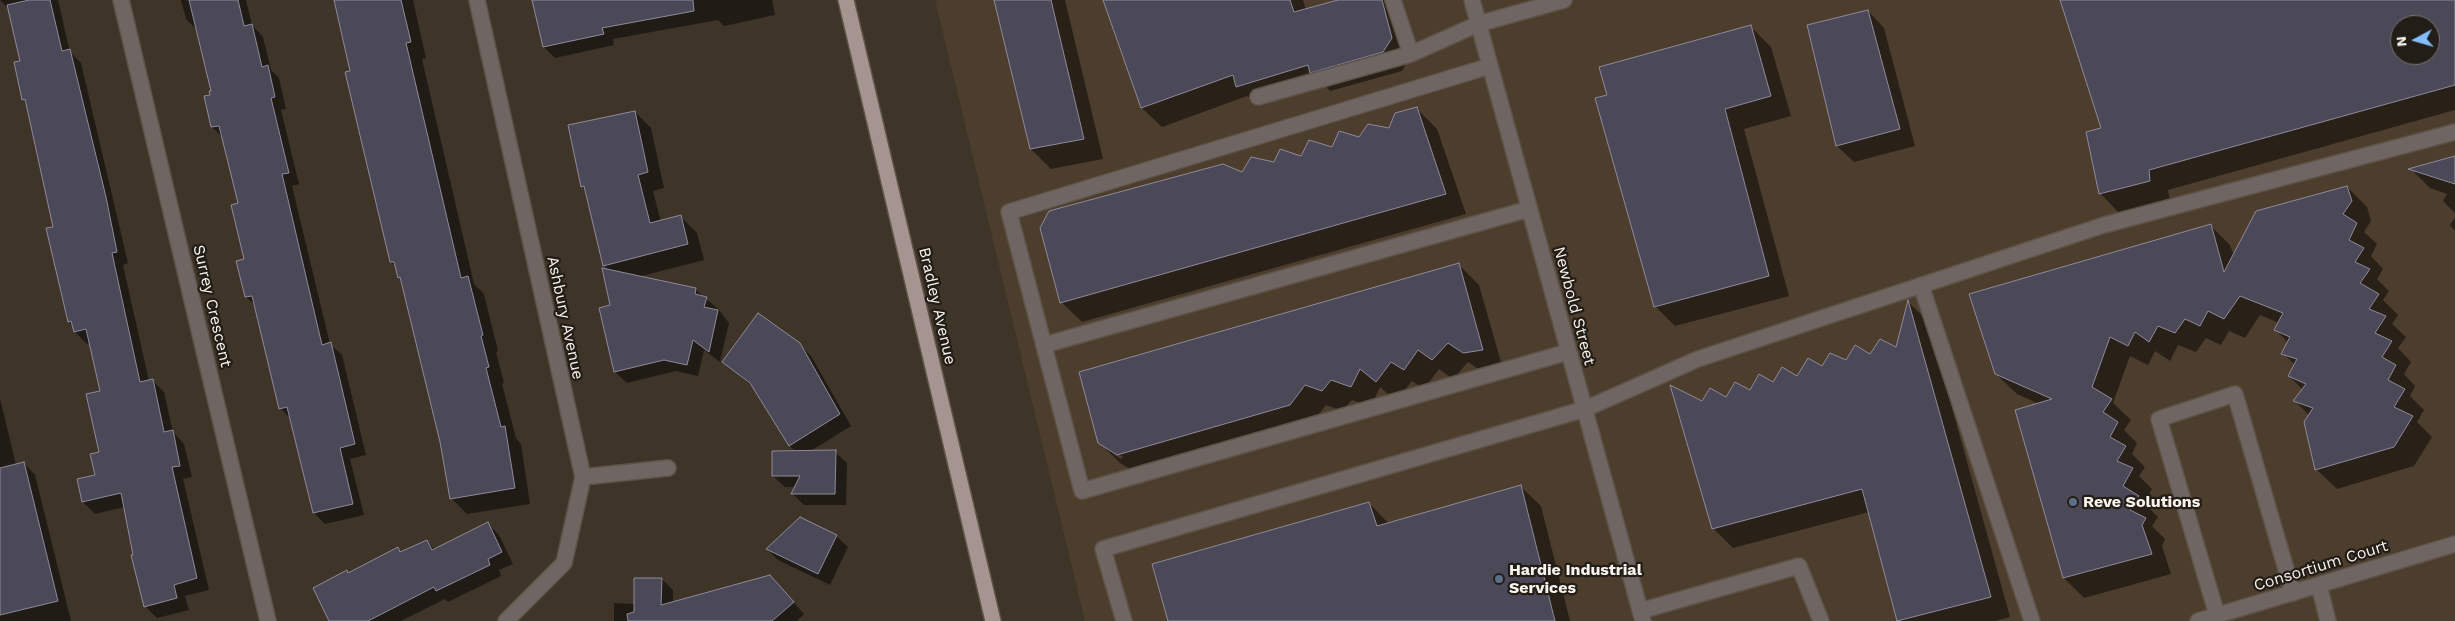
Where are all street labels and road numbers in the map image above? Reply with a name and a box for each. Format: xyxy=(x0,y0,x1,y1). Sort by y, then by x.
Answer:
street label: Surrey Crescent xyxy=(189,243,235,369)
street label: Newbold Street xyxy=(1549,244,1599,368)
street label: Bradley Avenue xyxy=(914,245,960,367)
street label: Ashbury Avenue xyxy=(543,255,587,381)
street label: Consortium Court xyxy=(2252,536,2390,596)

